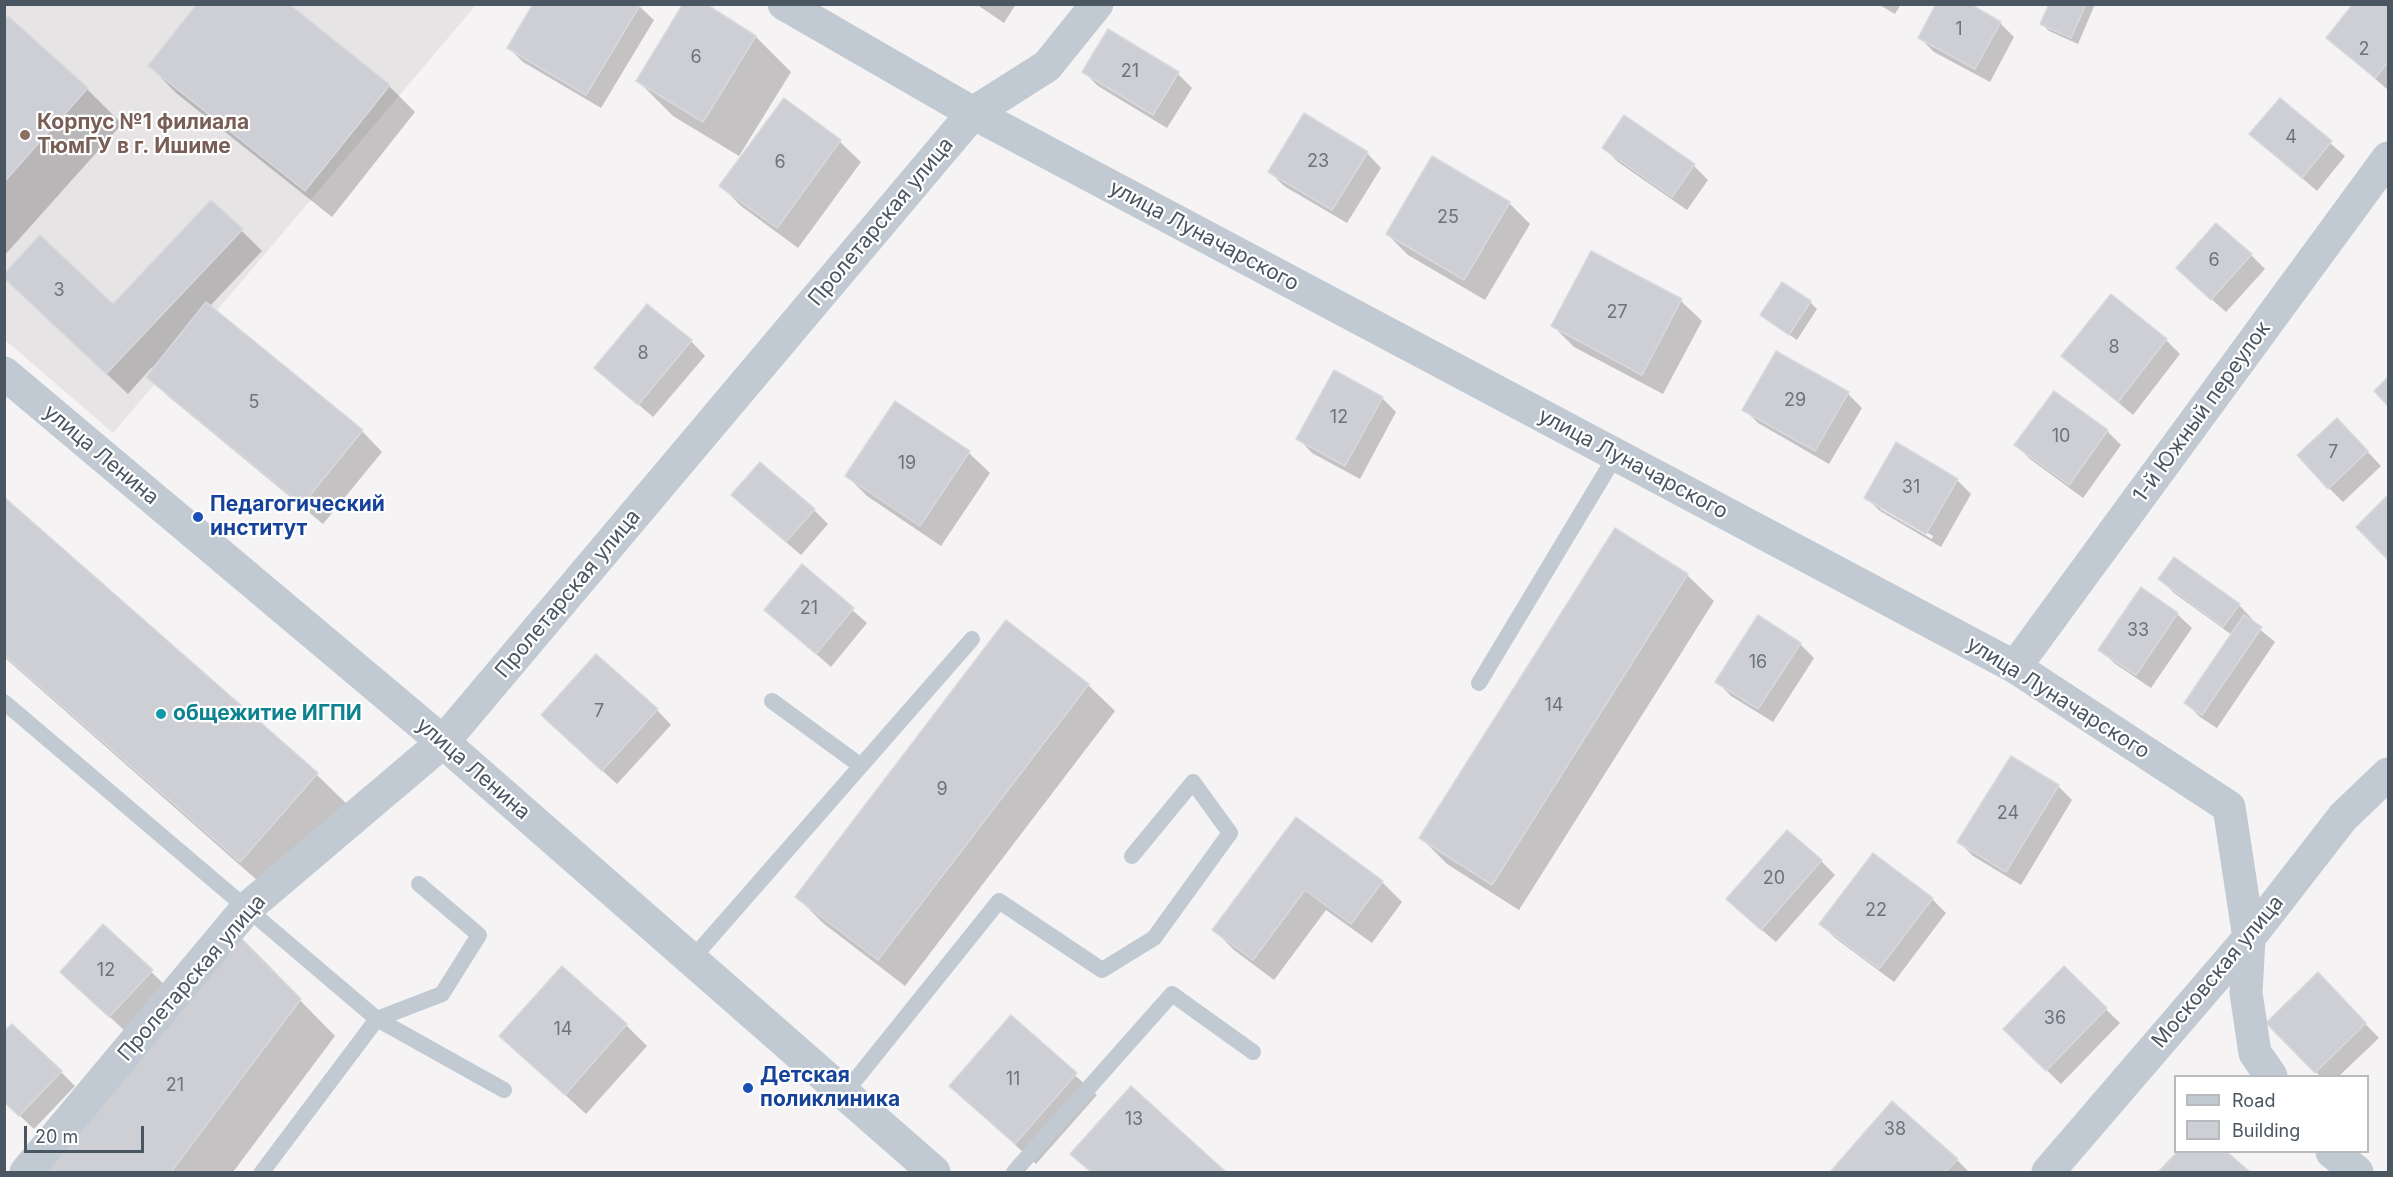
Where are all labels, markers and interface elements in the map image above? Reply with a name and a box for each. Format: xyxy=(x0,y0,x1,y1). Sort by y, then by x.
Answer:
house number: 1 xyxy=(1955,19,1963,41)
house number: 2 xyxy=(2359,39,2369,61)
house number: 6 xyxy=(690,47,702,69)
house number: 21 xyxy=(1121,61,1139,83)
place label: Корпус №1 филиала ТюмГУ в г. Ишиме xyxy=(37,110,249,160)
house number: 4 xyxy=(2285,127,2297,149)
marker: Корпус №1 филиала ТюмГУ в г. Ишиме xyxy=(18,128,32,142)
street label: Пролетарская улица xyxy=(803,133,959,311)
house number: 23 xyxy=(1307,151,1329,173)
house number: 6 xyxy=(774,152,786,174)
street label: улица Луначарского xyxy=(1105,175,1303,297)
house number: 25 xyxy=(1437,207,1459,229)
house number: 6 xyxy=(2208,250,2220,272)
house number: 3 xyxy=(53,280,65,302)
house number: 27 xyxy=(1606,302,1628,324)
street label: 1-й Южный переулок xyxy=(2128,317,2276,507)
house number: 8 xyxy=(2108,337,2120,359)
house number: 8 xyxy=(637,343,649,365)
house number: 29 xyxy=(1784,390,1806,412)
house number: 5 xyxy=(249,392,259,414)
street label: улица Ленина xyxy=(38,400,164,510)
street label: улица Луначарского xyxy=(1534,403,1732,525)
house number: 12 xyxy=(1330,407,1348,429)
house number: 10 xyxy=(2052,426,2070,448)
house number: 7 xyxy=(2328,442,2338,464)
house number: 19 xyxy=(898,453,916,475)
house number: 31 xyxy=(1902,477,1920,499)
place label: Педагогический институт xyxy=(210,492,385,542)
street label: Пролетарская улица xyxy=(490,505,646,683)
marker: Педагогический институт xyxy=(191,510,205,524)
house number: 21 xyxy=(800,598,818,620)
house number: 33 xyxy=(2127,620,2149,642)
street label: улица Луначарского xyxy=(1962,631,2154,765)
house number: 16 xyxy=(1749,652,1767,674)
house number: 14 xyxy=(1545,695,1563,717)
place label: общежитие ИГПИ xyxy=(173,701,362,727)
house number: 7 xyxy=(594,701,604,723)
marker: общежитие ИГПИ xyxy=(154,707,168,721)
street label: улица Ленина xyxy=(411,713,535,825)
house number: 9 xyxy=(936,779,948,801)
house number: 24 xyxy=(1997,803,2019,825)
house number: 20 xyxy=(1763,868,1785,890)
street label: Пролетарская улица xyxy=(113,890,271,1066)
street label: Московская улица xyxy=(2147,891,2289,1053)
house number: 22 xyxy=(1865,900,1887,922)
house number: 12 xyxy=(97,960,115,982)
house number: 36 xyxy=(2044,1008,2066,1030)
house number: 14 xyxy=(554,1019,572,1041)
place label: Детская поликлиника xyxy=(760,1063,900,1113)
house number: 11 xyxy=(1006,1069,1020,1091)
house number: 21 xyxy=(166,1075,184,1097)
legend xyxy=(2174,1075,2369,1153)
marker: Детская поликлиника xyxy=(741,1081,755,1095)
text: Road xyxy=(2232,1090,2275,1111)
house number: 13 xyxy=(1125,1109,1143,1131)
scale bar xyxy=(27,1114,147,1152)
house number: 38 xyxy=(1884,1119,1906,1141)
text: Building xyxy=(2232,1120,2300,1141)
text: 20 m xyxy=(35,1126,78,1147)

